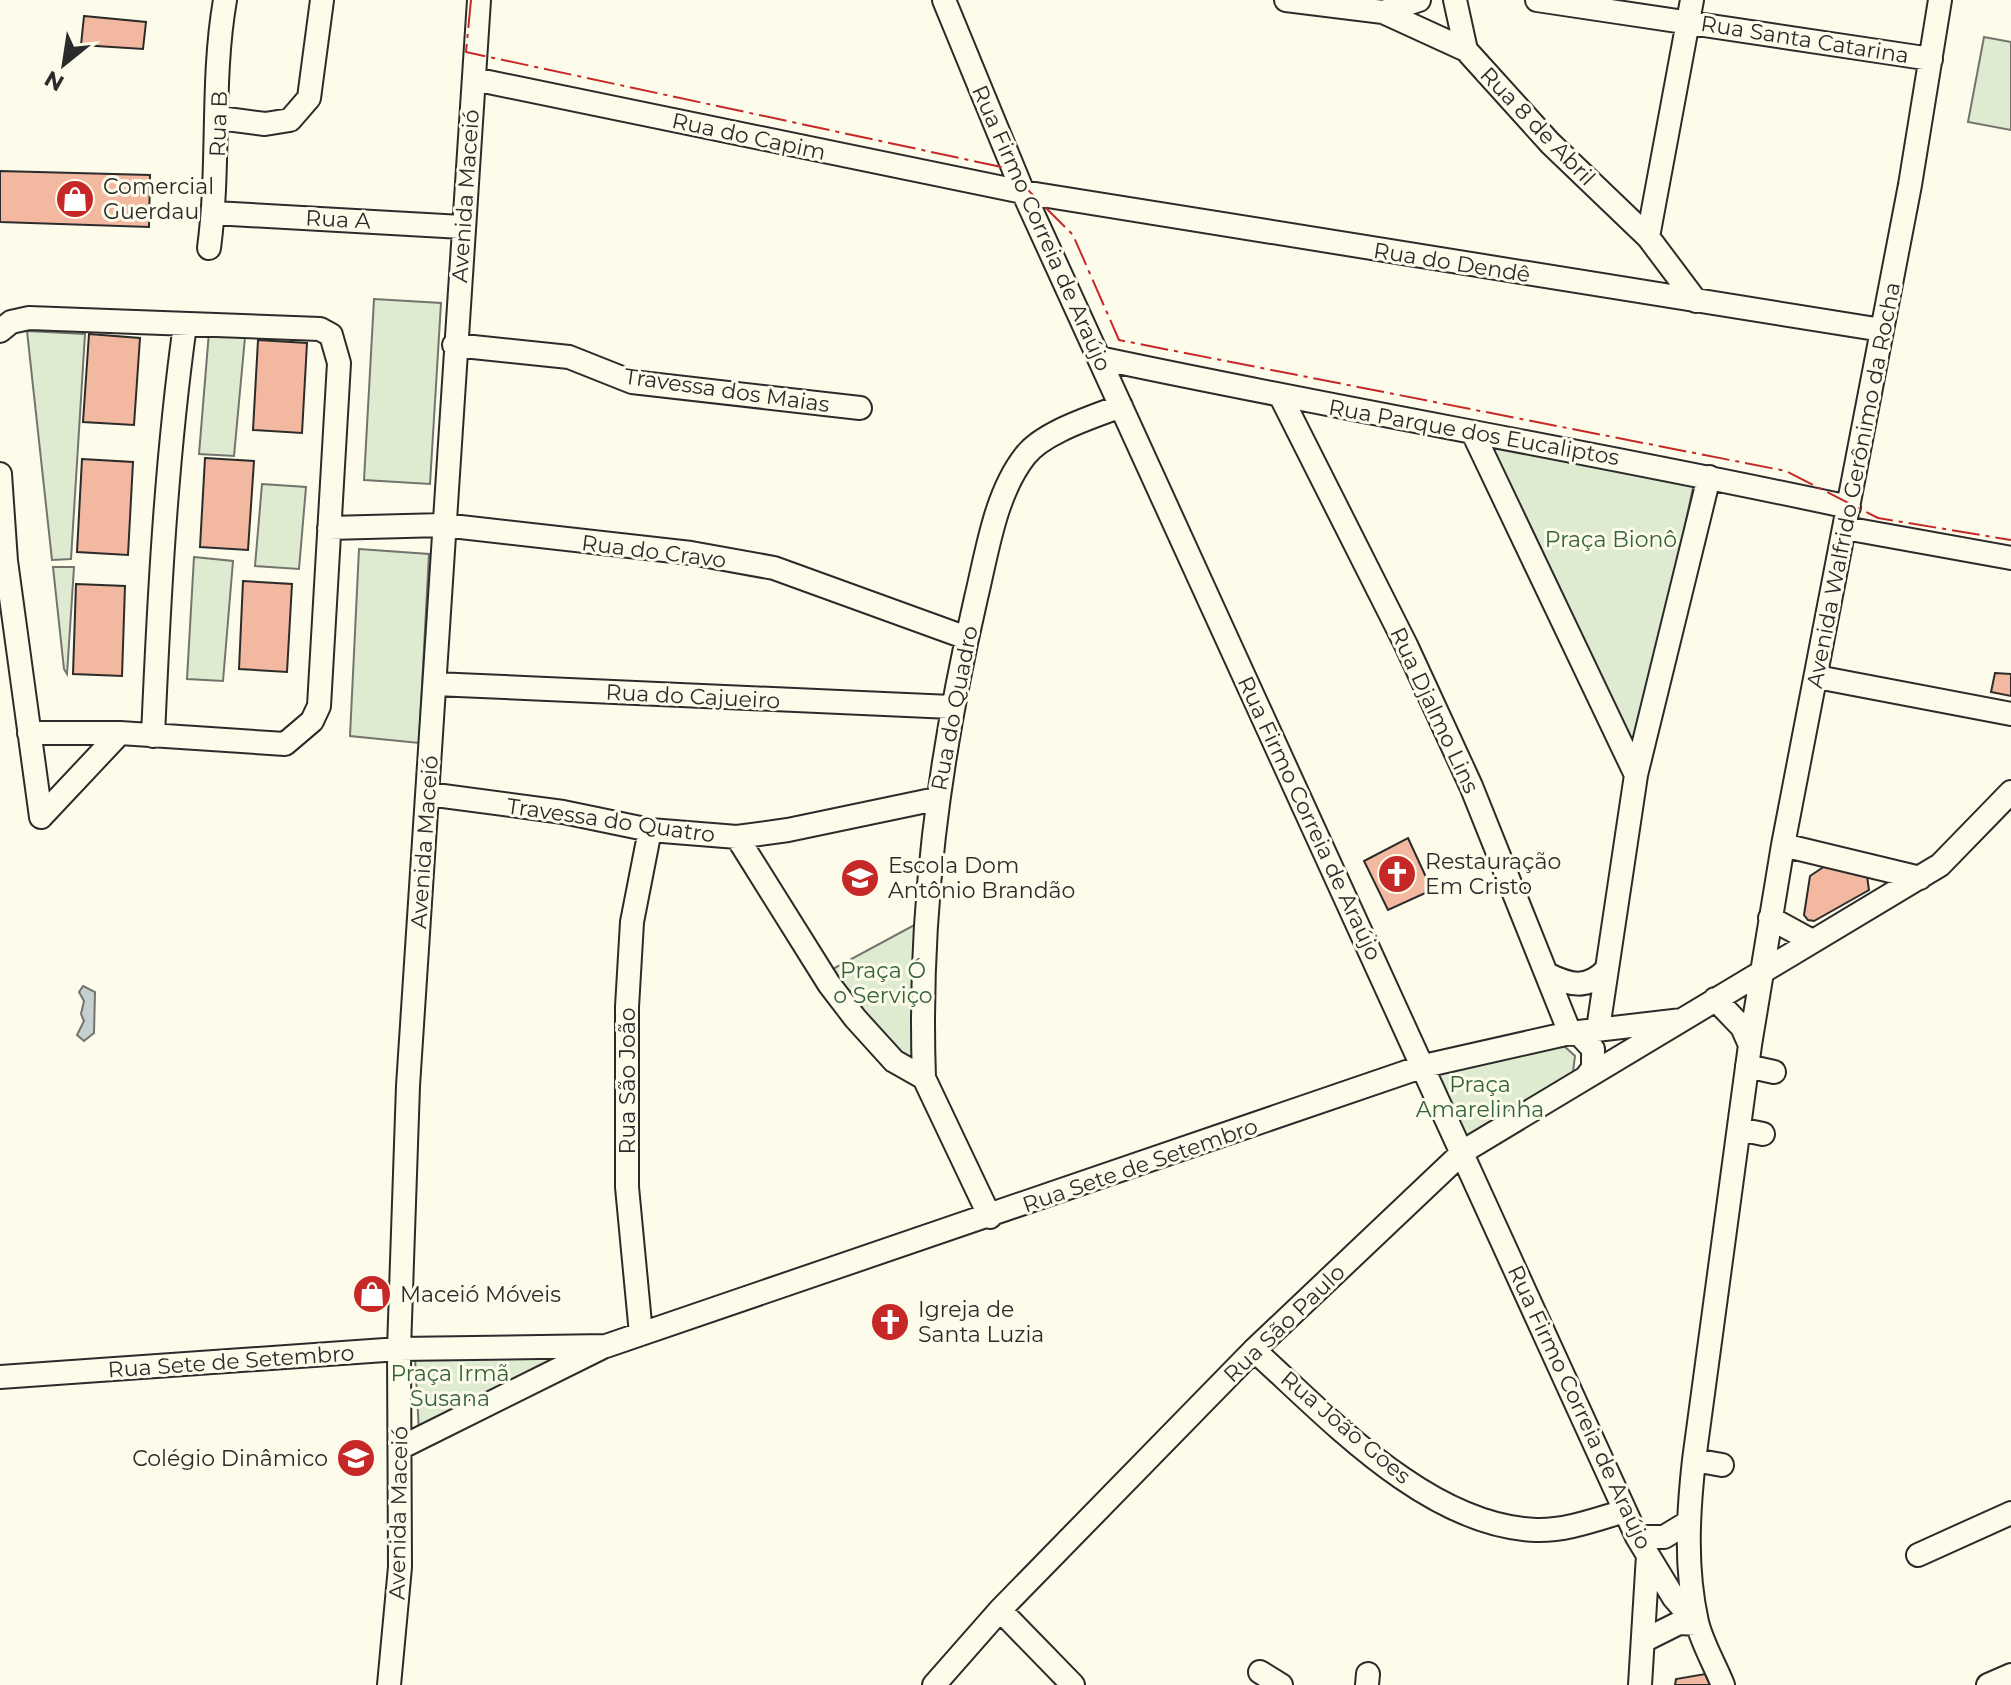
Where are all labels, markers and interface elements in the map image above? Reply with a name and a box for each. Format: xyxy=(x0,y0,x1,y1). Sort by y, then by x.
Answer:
street label: Rua Santa Catarina xyxy=(1699,10,1911,69)
north arrow xyxy=(24,24,104,104)
street label: Rua 8 de Abril xyxy=(1474,61,1601,191)
text: N xyxy=(40,65,69,97)
street label: Rua Firmo Correia de Araújo xyxy=(966,81,1117,375)
street label: Rua B xyxy=(204,91,233,157)
street label: Rua do Capim xyxy=(670,107,828,166)
street label: Avenida Maceió xyxy=(446,108,485,284)
place label: Comercial Guerdau xyxy=(103,173,214,225)
shop icon: Comercial Guerdau xyxy=(54,178,96,220)
street label: Rua A xyxy=(305,204,371,235)
street label: Rua do Dendê xyxy=(1372,237,1532,288)
street label: Avenida Walfrido Gerônimo da Rocha xyxy=(1801,280,1906,690)
street label: Travessa dos Maias xyxy=(623,363,832,418)
street label: Rua Parque dos Eucaliptos xyxy=(1326,394,1622,471)
park label: Praça Bionô xyxy=(1545,526,1677,553)
street label: Rua do Cravo xyxy=(580,529,728,574)
street label: Rua do Quadro xyxy=(925,623,984,793)
street label: Rua Djalmo Lins xyxy=(1384,623,1485,798)
street label: Rua Firmo Correia de Araújo xyxy=(1232,672,1387,964)
street label: Rua do Cajueiro xyxy=(605,678,781,715)
street label: Avenida Maceió xyxy=(405,754,444,930)
street label: Travessa do Quatro xyxy=(505,793,717,848)
place label: Restauração Em Cristo xyxy=(1425,848,1561,900)
place label: Escola Dom Antônio Brandão xyxy=(888,852,1075,904)
church icon: Restauração Em Cristo xyxy=(1376,853,1418,895)
school or university icon: Escola Dom Antônio Brandão xyxy=(839,857,881,899)
park label: Praça Ó o Serviço xyxy=(833,957,933,1009)
street label: Rua São João xyxy=(614,1007,641,1155)
park label: Praça Amarelinha xyxy=(1416,1071,1544,1123)
street label: Rua Sete de Setembro xyxy=(1019,1112,1261,1218)
street label: Rua São Paulo xyxy=(1218,1259,1351,1388)
street label: Rua Firmo Correia de Araújo xyxy=(1502,1261,1657,1553)
shop icon: Maceió Móveis xyxy=(351,1273,393,1315)
place label: Maceió Móveis xyxy=(400,1281,561,1308)
place label: Igreja de Santa Luzia xyxy=(918,1296,1044,1348)
church icon: Igreja de Santa Luzia xyxy=(869,1301,911,1343)
street label: Rua Sete de Setembro xyxy=(107,1339,355,1384)
park label: Praça Irmã Susana xyxy=(391,1360,509,1412)
street label: Rua João Goes xyxy=(1275,1365,1416,1490)
street label: Avenida Maceió xyxy=(383,1426,414,1600)
school or university icon: Colégio Dinâmico xyxy=(335,1437,377,1479)
place label: Colégio Dinâmico xyxy=(132,1445,328,1472)

